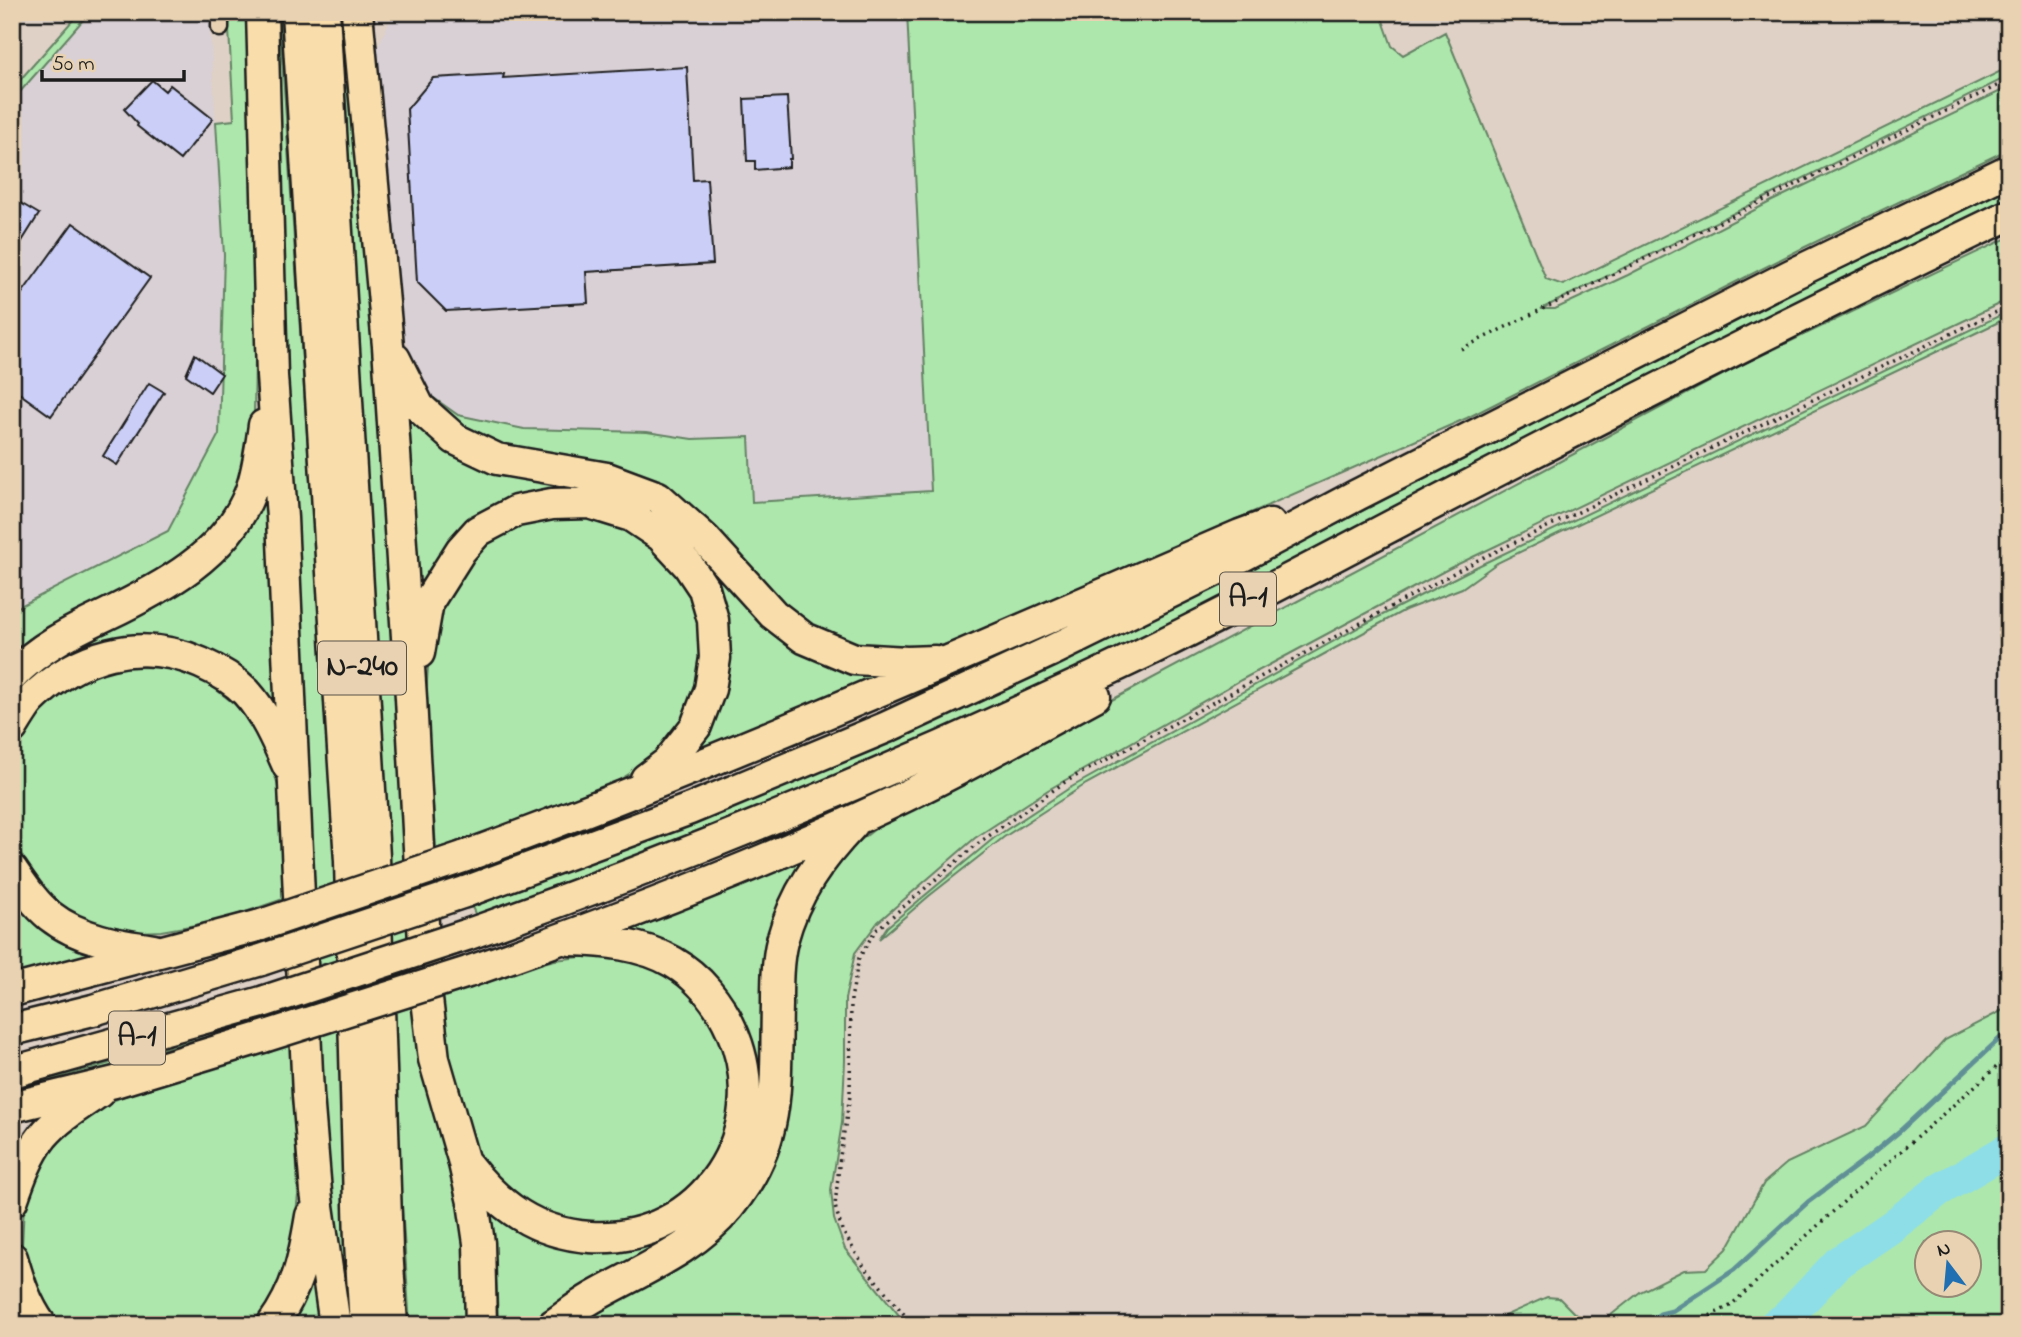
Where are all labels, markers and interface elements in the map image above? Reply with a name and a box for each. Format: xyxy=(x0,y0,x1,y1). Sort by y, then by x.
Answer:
scale bar xyxy=(42,38,184,82)
text: 50 m xyxy=(52,50,95,80)
road number: A-1 xyxy=(1220,572,1276,626)
road number: N-240 xyxy=(318,642,406,694)
road number: A-1 xyxy=(109,1012,165,1064)
north arrow xyxy=(1912,1228,1982,1298)
text: N xyxy=(1934,1235,1954,1265)

